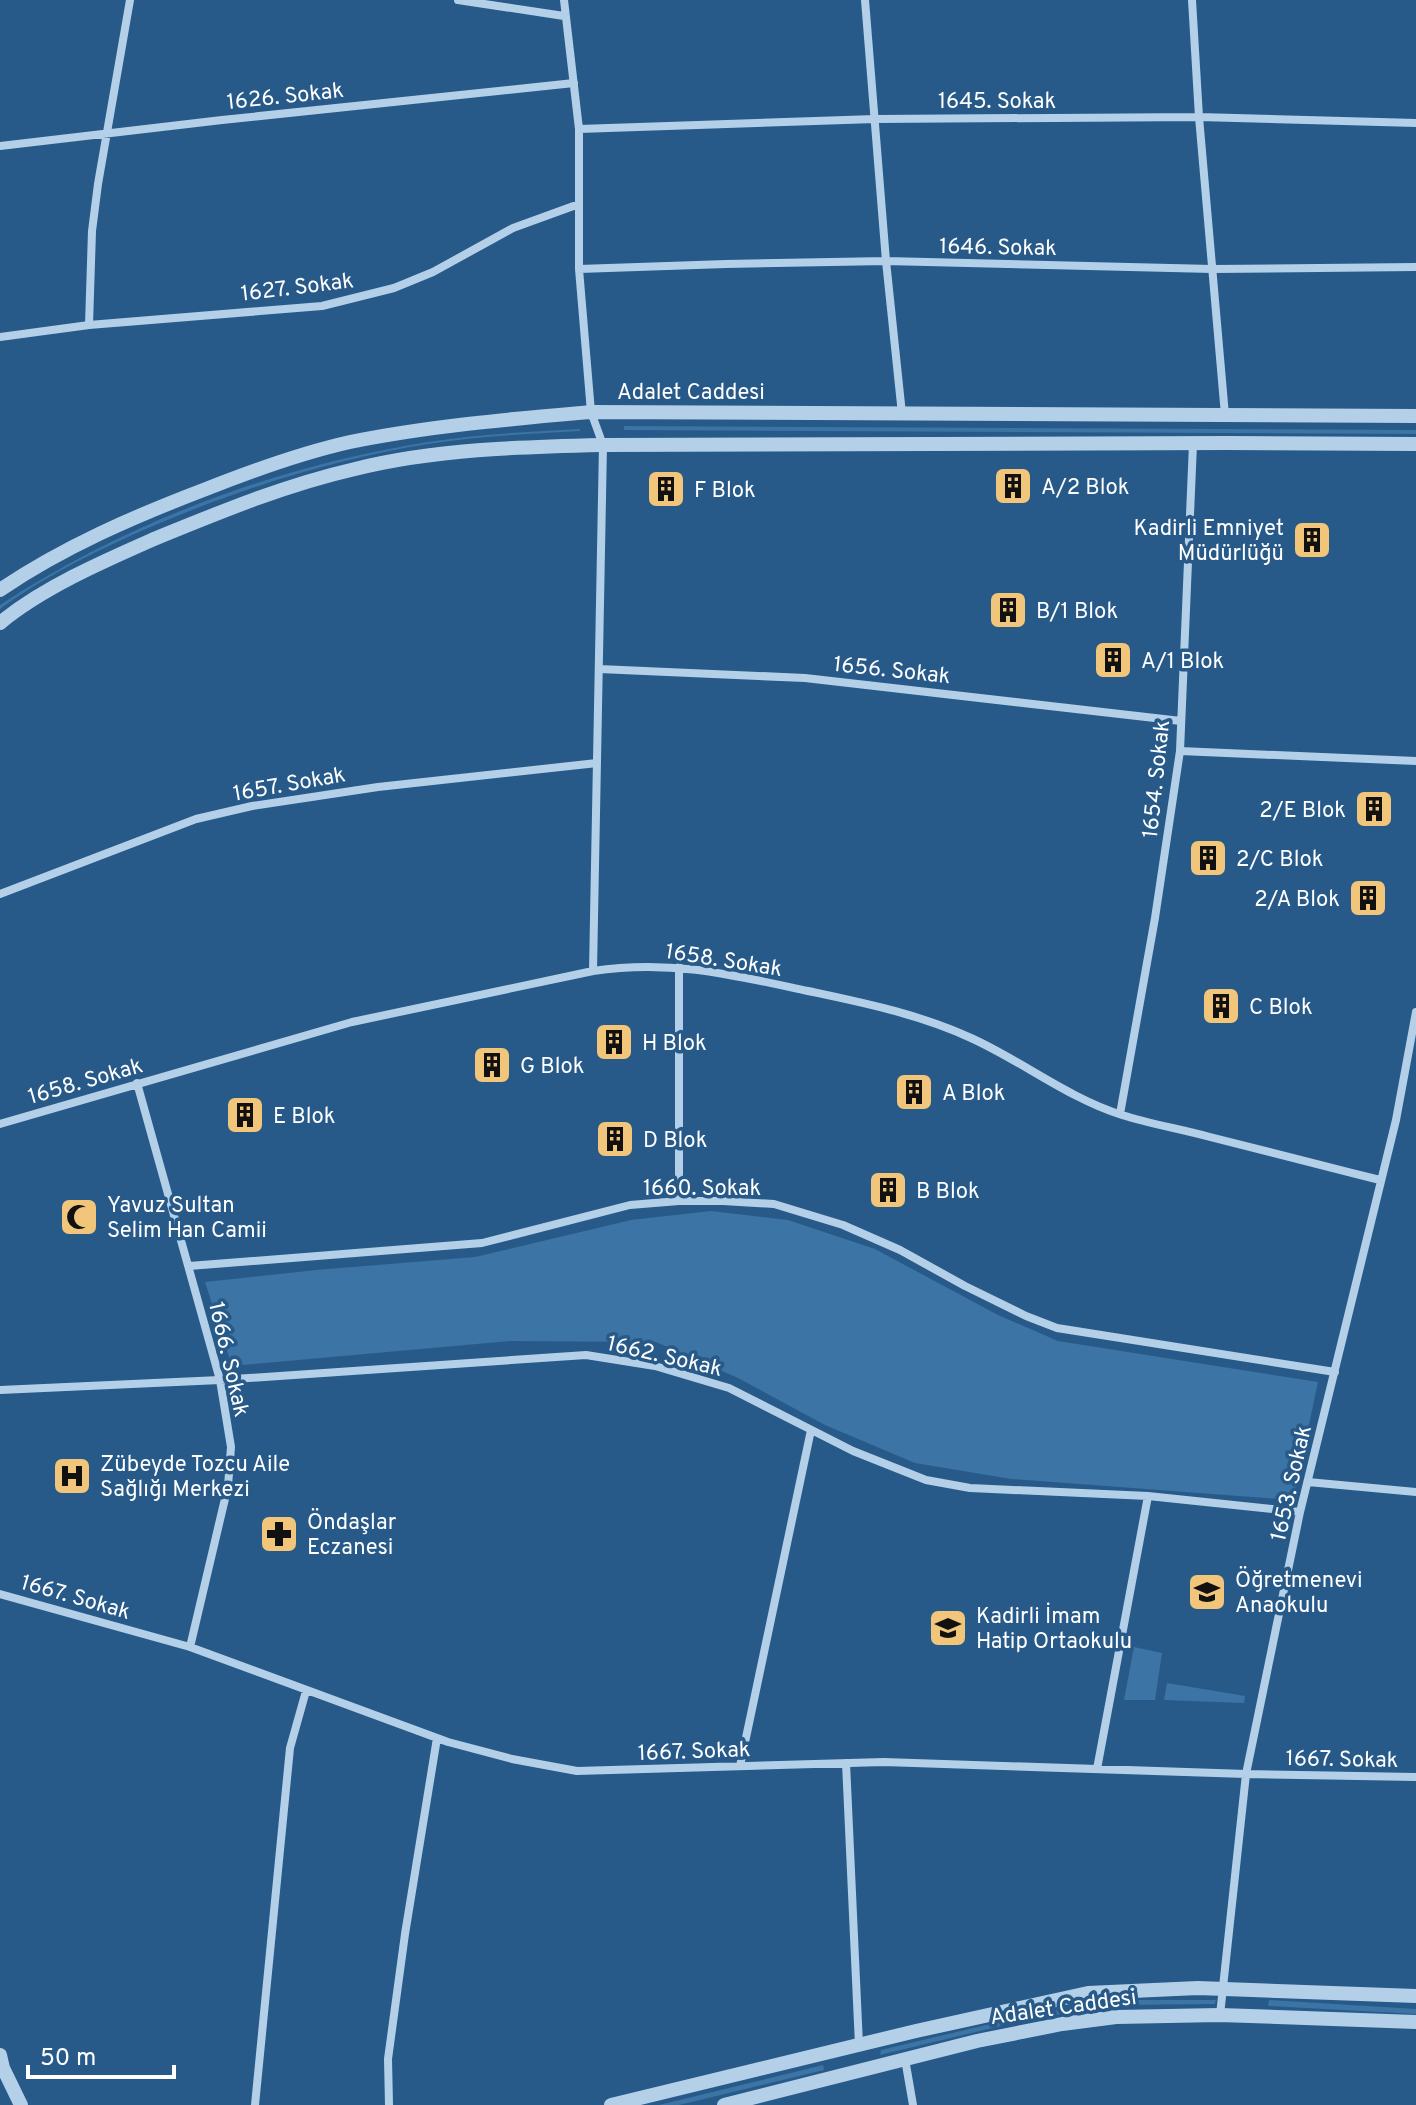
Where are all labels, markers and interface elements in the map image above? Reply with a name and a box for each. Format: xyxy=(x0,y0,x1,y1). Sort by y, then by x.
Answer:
street label: 1626. Sokak xyxy=(225,78,345,117)
street label: 1645. Sokak xyxy=(938,89,1056,116)
street label: 1646. Sokak xyxy=(939,234,1057,263)
street label: 1627. Sokak xyxy=(239,268,355,309)
street label: Adalet Caddesi xyxy=(617,380,765,407)
building icon: A/2 Blok xyxy=(992,465,1034,507)
building icon: F Blok xyxy=(645,468,687,510)
place label: A/2 Blok xyxy=(1041,475,1130,502)
place label: F Blok xyxy=(694,478,756,505)
place label: Kadirli Emniyet Müdürlüğü xyxy=(1134,516,1284,568)
building icon: Kadirli Emniyet Müdürlüğü xyxy=(1291,519,1333,561)
building icon: B/1 Blok xyxy=(987,589,1029,631)
place label: B/1 Blok xyxy=(1036,599,1118,626)
building icon: A/1 Blok xyxy=(1092,639,1134,681)
place label: A/1 Blok xyxy=(1141,649,1224,676)
street label: 1656. Sokak xyxy=(832,652,952,691)
street label: 1654. Sokak xyxy=(1138,719,1177,840)
street label: 1657. Sokak xyxy=(231,762,348,809)
building icon: 2/E Blok xyxy=(1353,788,1395,830)
place label: 2/E Blok xyxy=(1259,798,1346,825)
building icon: 2/C Blok xyxy=(1187,837,1229,879)
place label: 2/C Blok xyxy=(1236,847,1323,874)
building icon: 2/A Blok xyxy=(1347,877,1389,919)
place label: 2/A Blok xyxy=(1254,887,1340,914)
street label: 1658. Sokak xyxy=(663,939,784,984)
building icon: C Blok xyxy=(1200,985,1242,1027)
place label: C Blok xyxy=(1249,995,1313,1022)
building icon: H Blok xyxy=(593,1021,635,1063)
place label: H Blok xyxy=(642,1031,707,1058)
building icon: G Blok xyxy=(471,1044,513,1086)
street label: 1658. Sokak xyxy=(25,1053,146,1112)
place label: G Blok xyxy=(520,1054,584,1081)
building icon: A Blok xyxy=(893,1071,935,1113)
place label: A Blok xyxy=(942,1081,1005,1108)
building icon: E Blok xyxy=(224,1094,266,1136)
place label: E Blok xyxy=(273,1104,336,1131)
building icon: D Blok xyxy=(594,1118,636,1160)
place label: D Blok xyxy=(643,1128,707,1155)
building icon: B Blok xyxy=(867,1169,909,1211)
street label: 1660. Sokak xyxy=(643,1176,761,1203)
place label: B Blok xyxy=(916,1179,980,1206)
place label: Yavuz Sultan Selim Han Camii xyxy=(107,1193,267,1245)
mosque icon: Yavuz Sultan Selim Han Camii xyxy=(58,1196,100,1238)
street label: 1666. Sokak xyxy=(201,1299,254,1420)
street label: 1662. Sokak xyxy=(604,1331,725,1384)
street label: 1653. Sokak xyxy=(1266,1423,1319,1544)
place label: Zübeyde Tozcu Aile Sağlığı Merkezi xyxy=(100,1452,290,1504)
hospital icon: Zübeyde Tozcu Aile Sağlığı Merkezi xyxy=(51,1455,93,1497)
place label: Öndaşlar Eczanesi xyxy=(307,1508,397,1562)
pharmacy icon: Öndaşlar Eczanesi xyxy=(258,1513,300,1555)
place label: Öğretmenevi Anaokulu xyxy=(1235,1566,1363,1620)
street label: 1667. Sokak xyxy=(17,1570,133,1627)
school or university icon: Öğretmenevi Anaokulu xyxy=(1186,1571,1228,1613)
place label: Kadirli İmam Hatip Ortaokulu xyxy=(976,1602,1132,1656)
school or university icon: Kadirli İmam Hatip Ortaokulu xyxy=(927,1607,969,1649)
street label: 1667. Sokak xyxy=(637,1737,751,1768)
street label: 1667. Sokak xyxy=(1285,1746,1399,1775)
street label: Adalet Caddesi xyxy=(988,1985,1138,2032)
scale bar xyxy=(28,2029,174,2079)
text: 50 m xyxy=(40,2044,96,2074)

